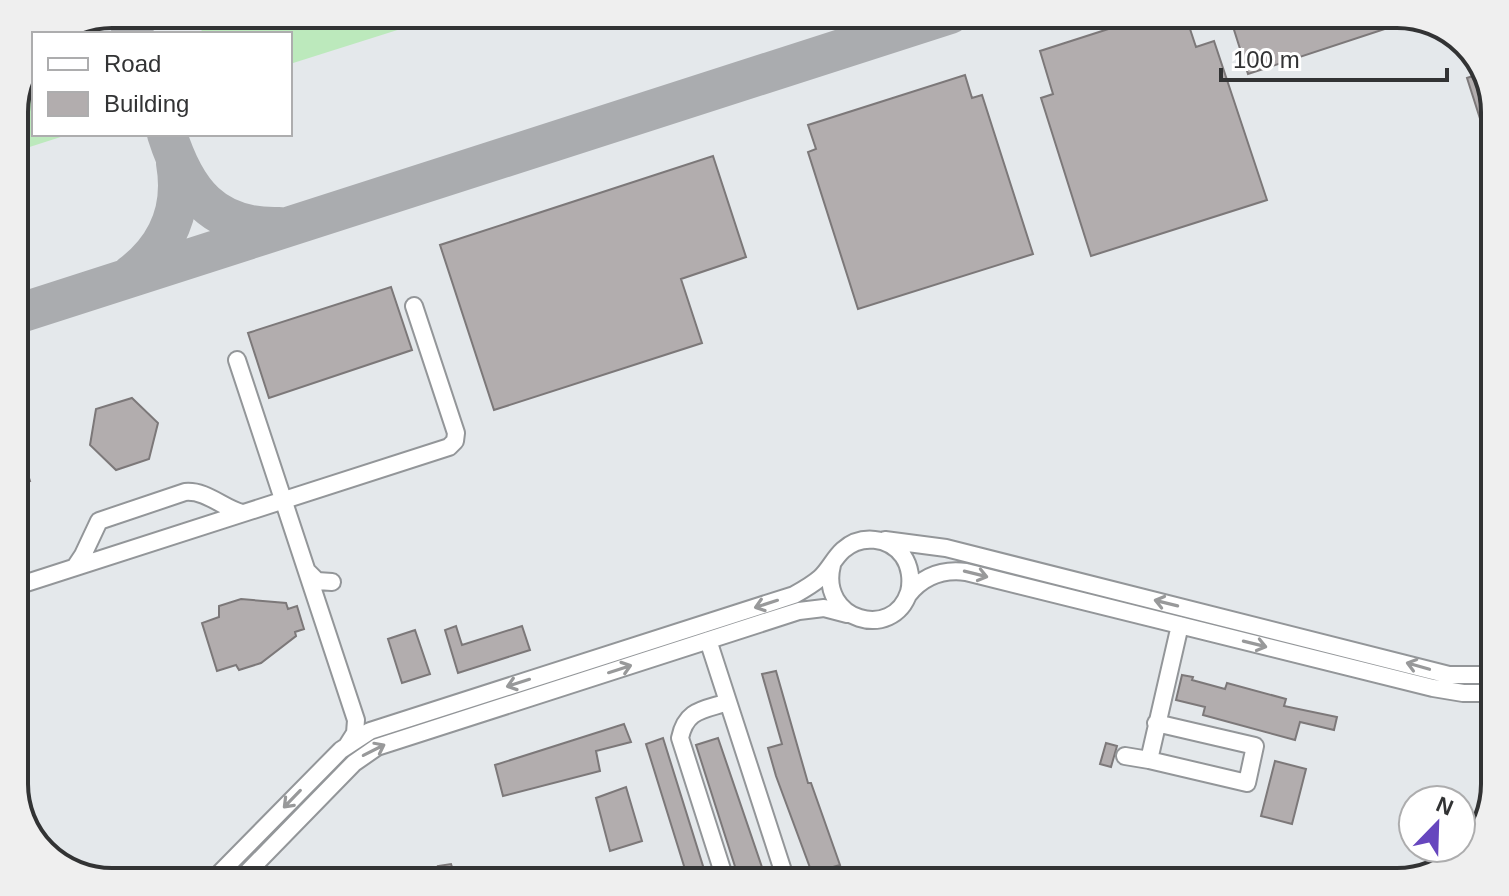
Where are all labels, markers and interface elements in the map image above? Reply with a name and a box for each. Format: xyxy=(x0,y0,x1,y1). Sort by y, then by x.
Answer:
legend xyxy=(32,32,292,136)
scale bar xyxy=(1221,32,1447,82)
text: 100 m xyxy=(1233,46,1300,73)
text: Road xyxy=(104,50,161,77)
text: Building xyxy=(104,90,189,117)
one-way arrow xyxy=(963,568,988,583)
one-way arrow xyxy=(1154,595,1180,610)
one-way arrow xyxy=(754,597,779,612)
one-way arrow xyxy=(1242,637,1268,652)
one-way arrow xyxy=(1406,658,1432,673)
one-way arrow xyxy=(608,660,633,675)
one-way arrow xyxy=(506,676,532,691)
one-way arrow xyxy=(361,742,385,758)
north arrow xyxy=(1397,784,1477,864)
one-way arrow xyxy=(283,789,302,809)
text: N xyxy=(1432,791,1457,821)

